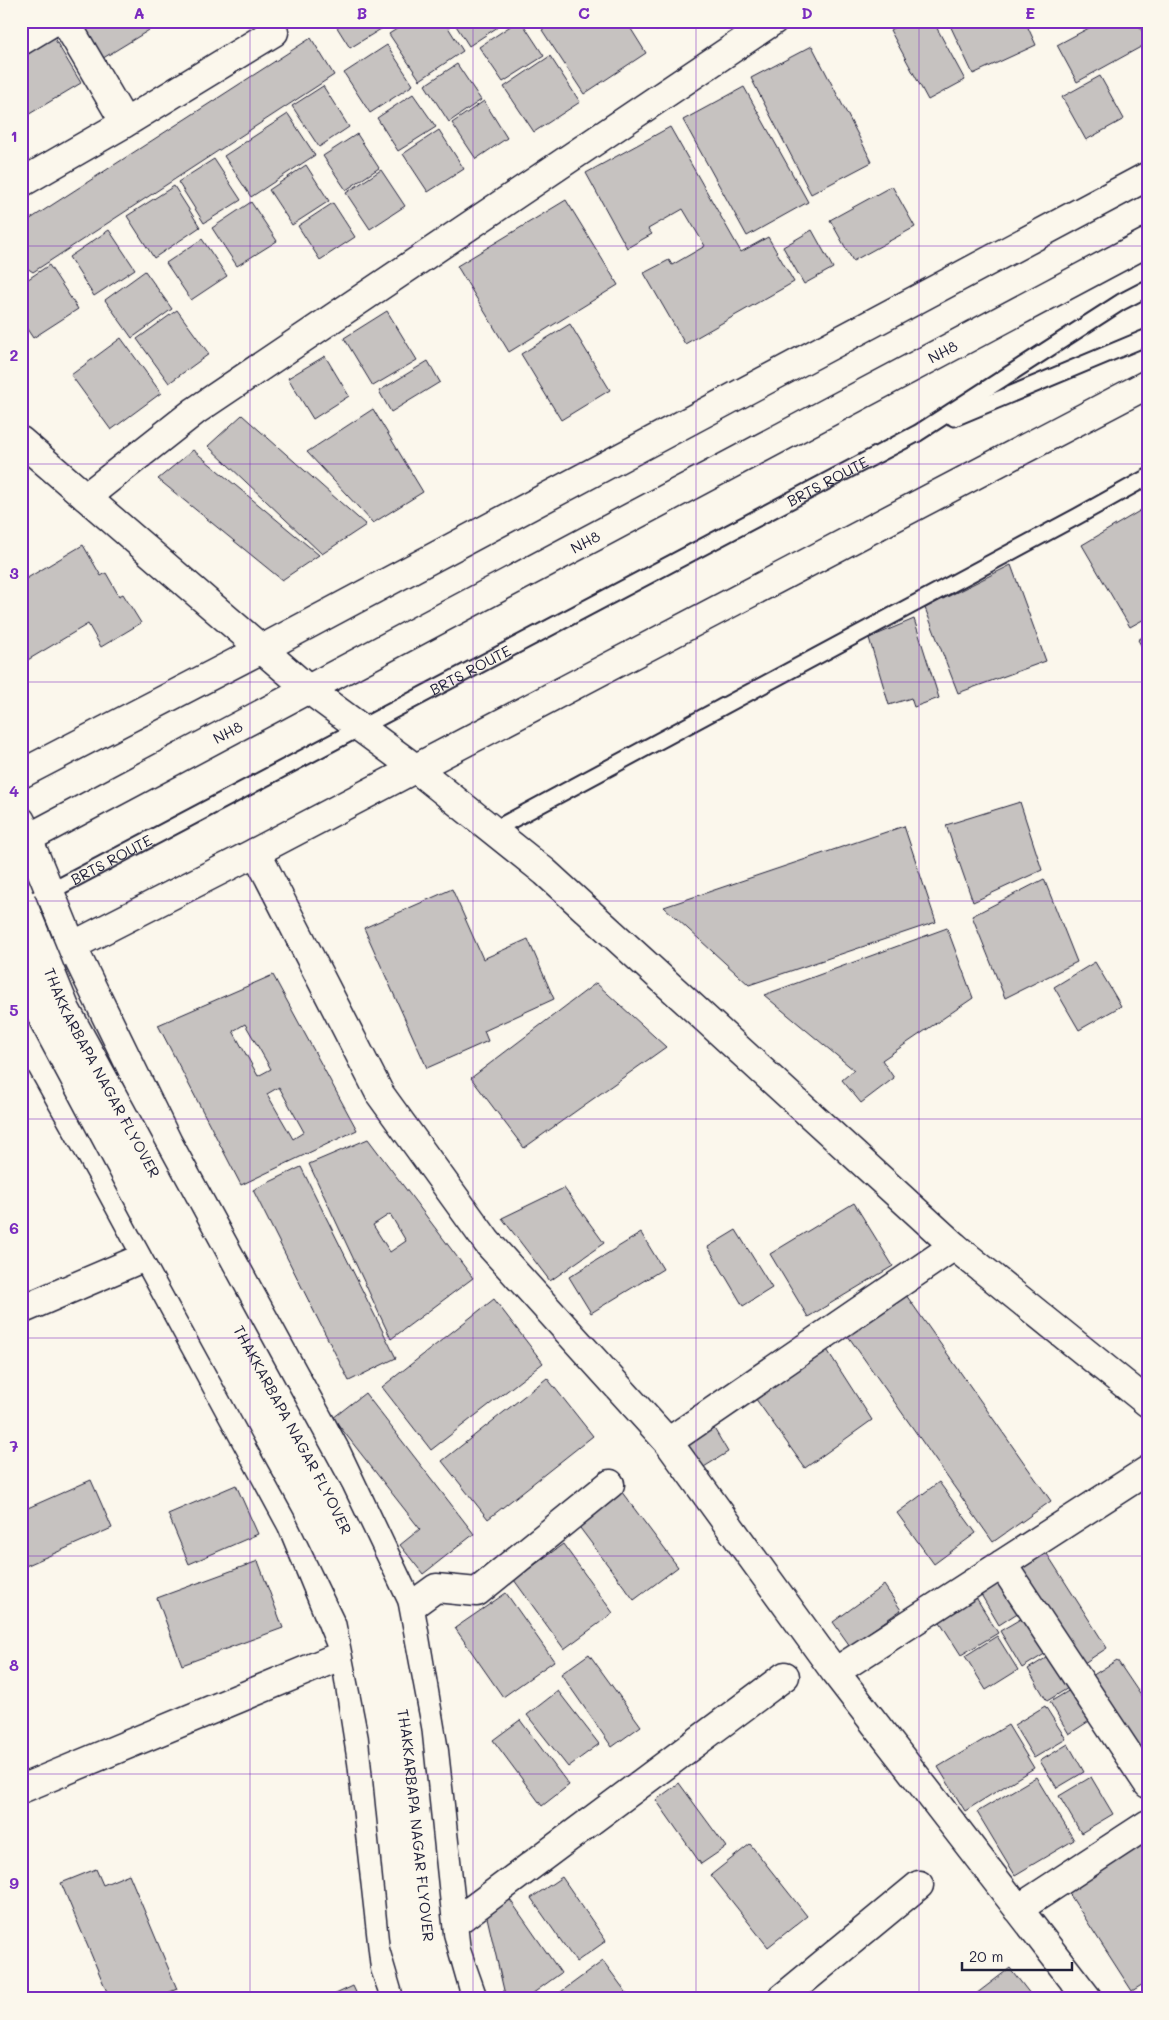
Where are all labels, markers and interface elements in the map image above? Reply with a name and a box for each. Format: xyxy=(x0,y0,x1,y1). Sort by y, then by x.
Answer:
text: A xyxy=(133,2,145,23)
text: B xyxy=(357,2,367,23)
text: C xyxy=(578,2,590,23)
text: D xyxy=(801,2,813,23)
text: E xyxy=(1025,2,1035,23)
text: 1 xyxy=(10,125,18,146)
street label: NH8 xyxy=(924,335,961,367)
text: 2 xyxy=(10,344,19,365)
street label: BRTS ROUTE xyxy=(783,451,872,511)
street label: NH8 xyxy=(567,526,603,558)
text: 3 xyxy=(9,562,19,583)
street label: BRTS ROUTE xyxy=(426,640,515,699)
street label: NH8 xyxy=(209,716,246,748)
text: 4 xyxy=(9,780,19,801)
street label: BRTS ROUTE xyxy=(67,830,156,889)
street label: THAKKARBAPA NAGAR FLYOVER xyxy=(40,965,165,1181)
text: 5 xyxy=(9,999,19,1020)
text: 6 xyxy=(9,1217,19,1238)
street label: THAKKARBAPA NAGAR FLYOVER xyxy=(229,1322,357,1537)
text: 7 xyxy=(10,1435,19,1456)
text: 8 xyxy=(9,1654,19,1675)
street label: THAKKARBAPA NAGAR FLYOVER xyxy=(393,1707,439,1943)
text: 9 xyxy=(9,1872,19,1893)
scale bar xyxy=(962,1940,1072,1972)
text: 20 m xyxy=(969,1946,1003,1966)

